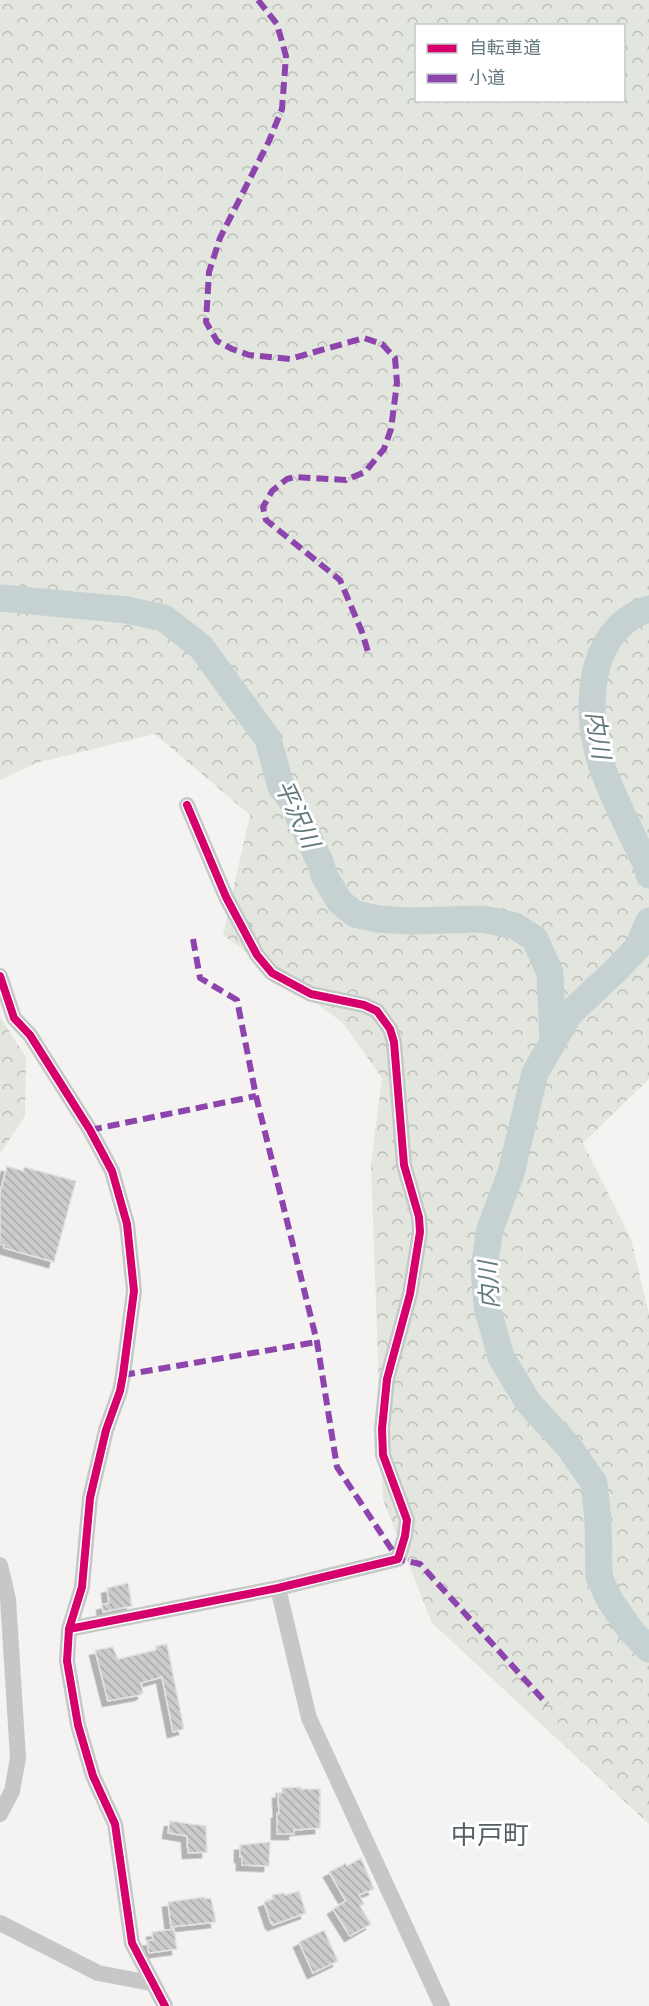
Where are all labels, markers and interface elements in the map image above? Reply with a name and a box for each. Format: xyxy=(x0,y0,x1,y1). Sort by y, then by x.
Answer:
legend xyxy=(415,24,625,102)
text: 自転車道 xyxy=(469,36,541,59)
text: 小道 xyxy=(469,66,505,89)
water label: 内川 xyxy=(579,709,618,764)
water label: 平沢川 xyxy=(268,775,328,856)
water label: 内川 xyxy=(472,1257,505,1310)
district label: 中戸町 xyxy=(451,1818,529,1852)

